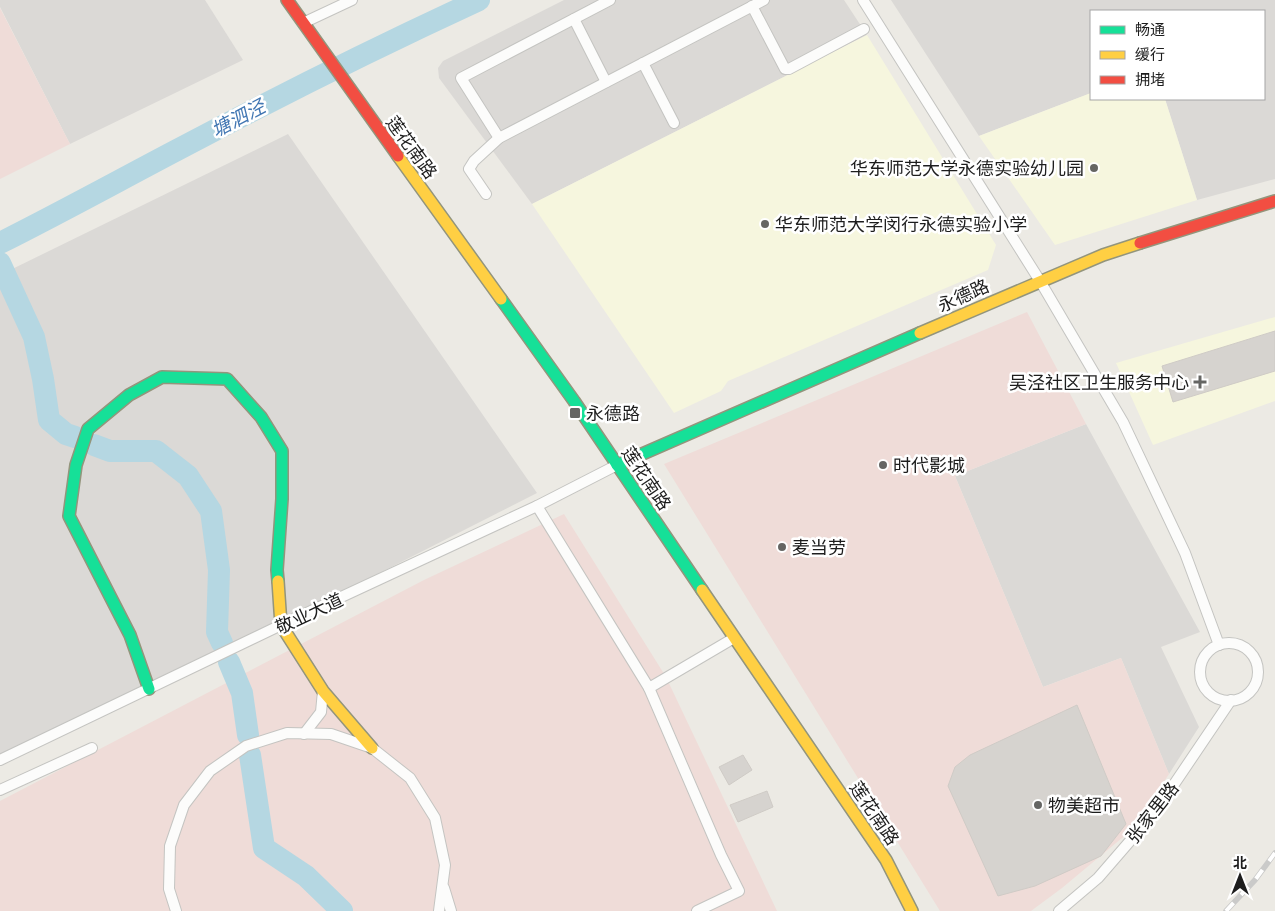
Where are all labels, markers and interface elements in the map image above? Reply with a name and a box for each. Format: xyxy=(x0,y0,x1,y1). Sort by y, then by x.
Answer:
legend xyxy=(1090,10,1265,100)
text: 畅通 xyxy=(1135,21,1165,38)
text: 缓行 xyxy=(1135,46,1165,63)
text: 拥堵 xyxy=(1135,71,1165,88)
water label: 塘泗泾 xyxy=(208,94,270,141)
street label: 莲花南路 xyxy=(383,112,441,182)
place label: 华东师范大学永德实验幼儿园 xyxy=(850,158,1084,178)
marker: 华东师范大学永德实验幼儿园 xyxy=(1088,162,1100,174)
place label: 华东师范大学闵行永德实验小学 xyxy=(775,214,1027,234)
marker: 华东师范大学闵行永德实验小学 xyxy=(759,218,771,230)
street label: 永德路 xyxy=(934,275,992,315)
place label: 吴泾社区卫生服务中心 xyxy=(1009,372,1189,392)
marker: 吴泾社区卫生服务中心 xyxy=(1193,375,1207,389)
place label: 永德路 xyxy=(586,403,640,423)
marker: 永德路 xyxy=(568,406,582,420)
street label: 莲花南路 xyxy=(619,443,675,513)
place label: 时代影城 xyxy=(893,455,965,475)
marker: 时代影城 xyxy=(877,459,889,471)
place label: 麦当劳 xyxy=(792,537,846,557)
marker: 麦当劳 xyxy=(776,541,788,553)
street label: 敬业大道 xyxy=(272,589,346,637)
street label: 张家里路 xyxy=(1122,777,1182,847)
street label: 莲花南路 xyxy=(847,778,903,848)
place label: 物美超市 xyxy=(1048,795,1120,815)
marker: 物美超市 xyxy=(1032,799,1044,811)
north arrow xyxy=(1215,851,1265,901)
text: 北 xyxy=(1233,855,1247,871)

